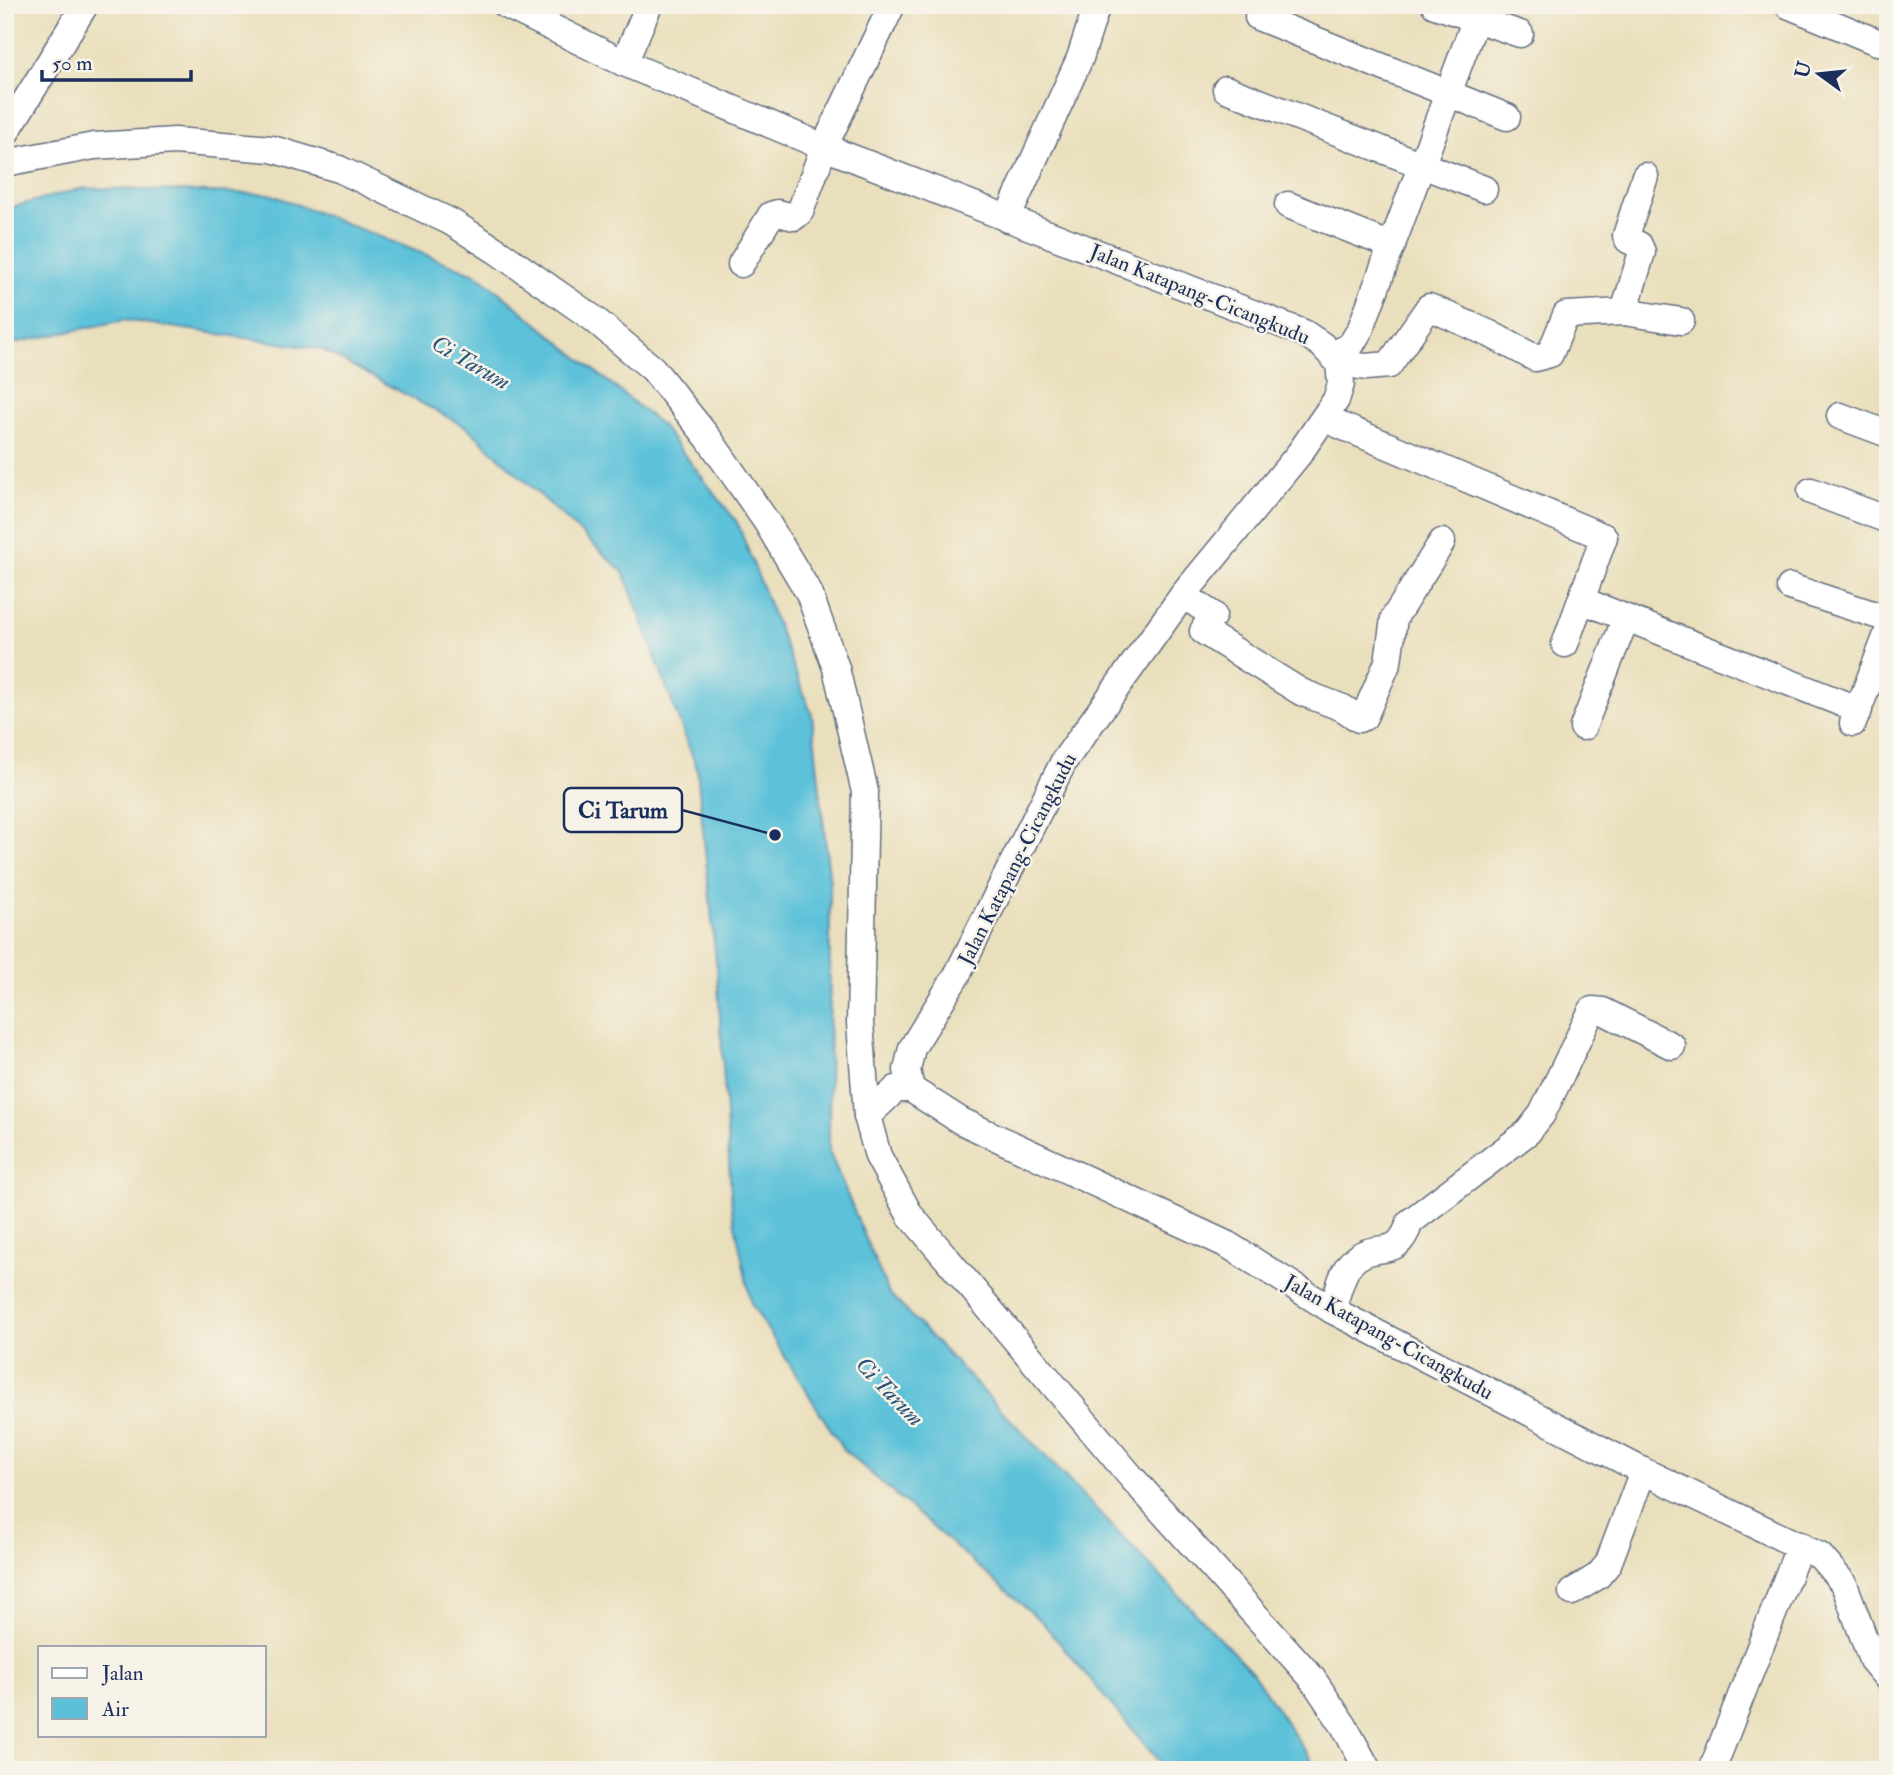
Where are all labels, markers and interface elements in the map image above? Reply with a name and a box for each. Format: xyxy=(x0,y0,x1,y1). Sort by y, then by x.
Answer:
scale bar xyxy=(42,38,191,82)
north arrow xyxy=(1784,38,1854,108)
text: 50 m xyxy=(52,50,93,77)
text: U xyxy=(1790,59,1817,81)
street label: Jalan Katapang-Cicangkudu xyxy=(1085,238,1314,351)
water label: Ci Tarum xyxy=(426,328,515,396)
street label: Jalan Katapang-Cicangkudu xyxy=(952,748,1083,971)
callout: Ci Tarum xyxy=(564,788,682,832)
text: Ci Tarum xyxy=(578,796,668,825)
street label: Jalan Katapang-Cicangkudu xyxy=(1279,1268,1498,1406)
water label: Ci Tarum xyxy=(849,1350,930,1432)
legend xyxy=(38,1646,266,1736)
text: Jalan xyxy=(101,1660,144,1687)
text: Air xyxy=(101,1696,129,1723)

